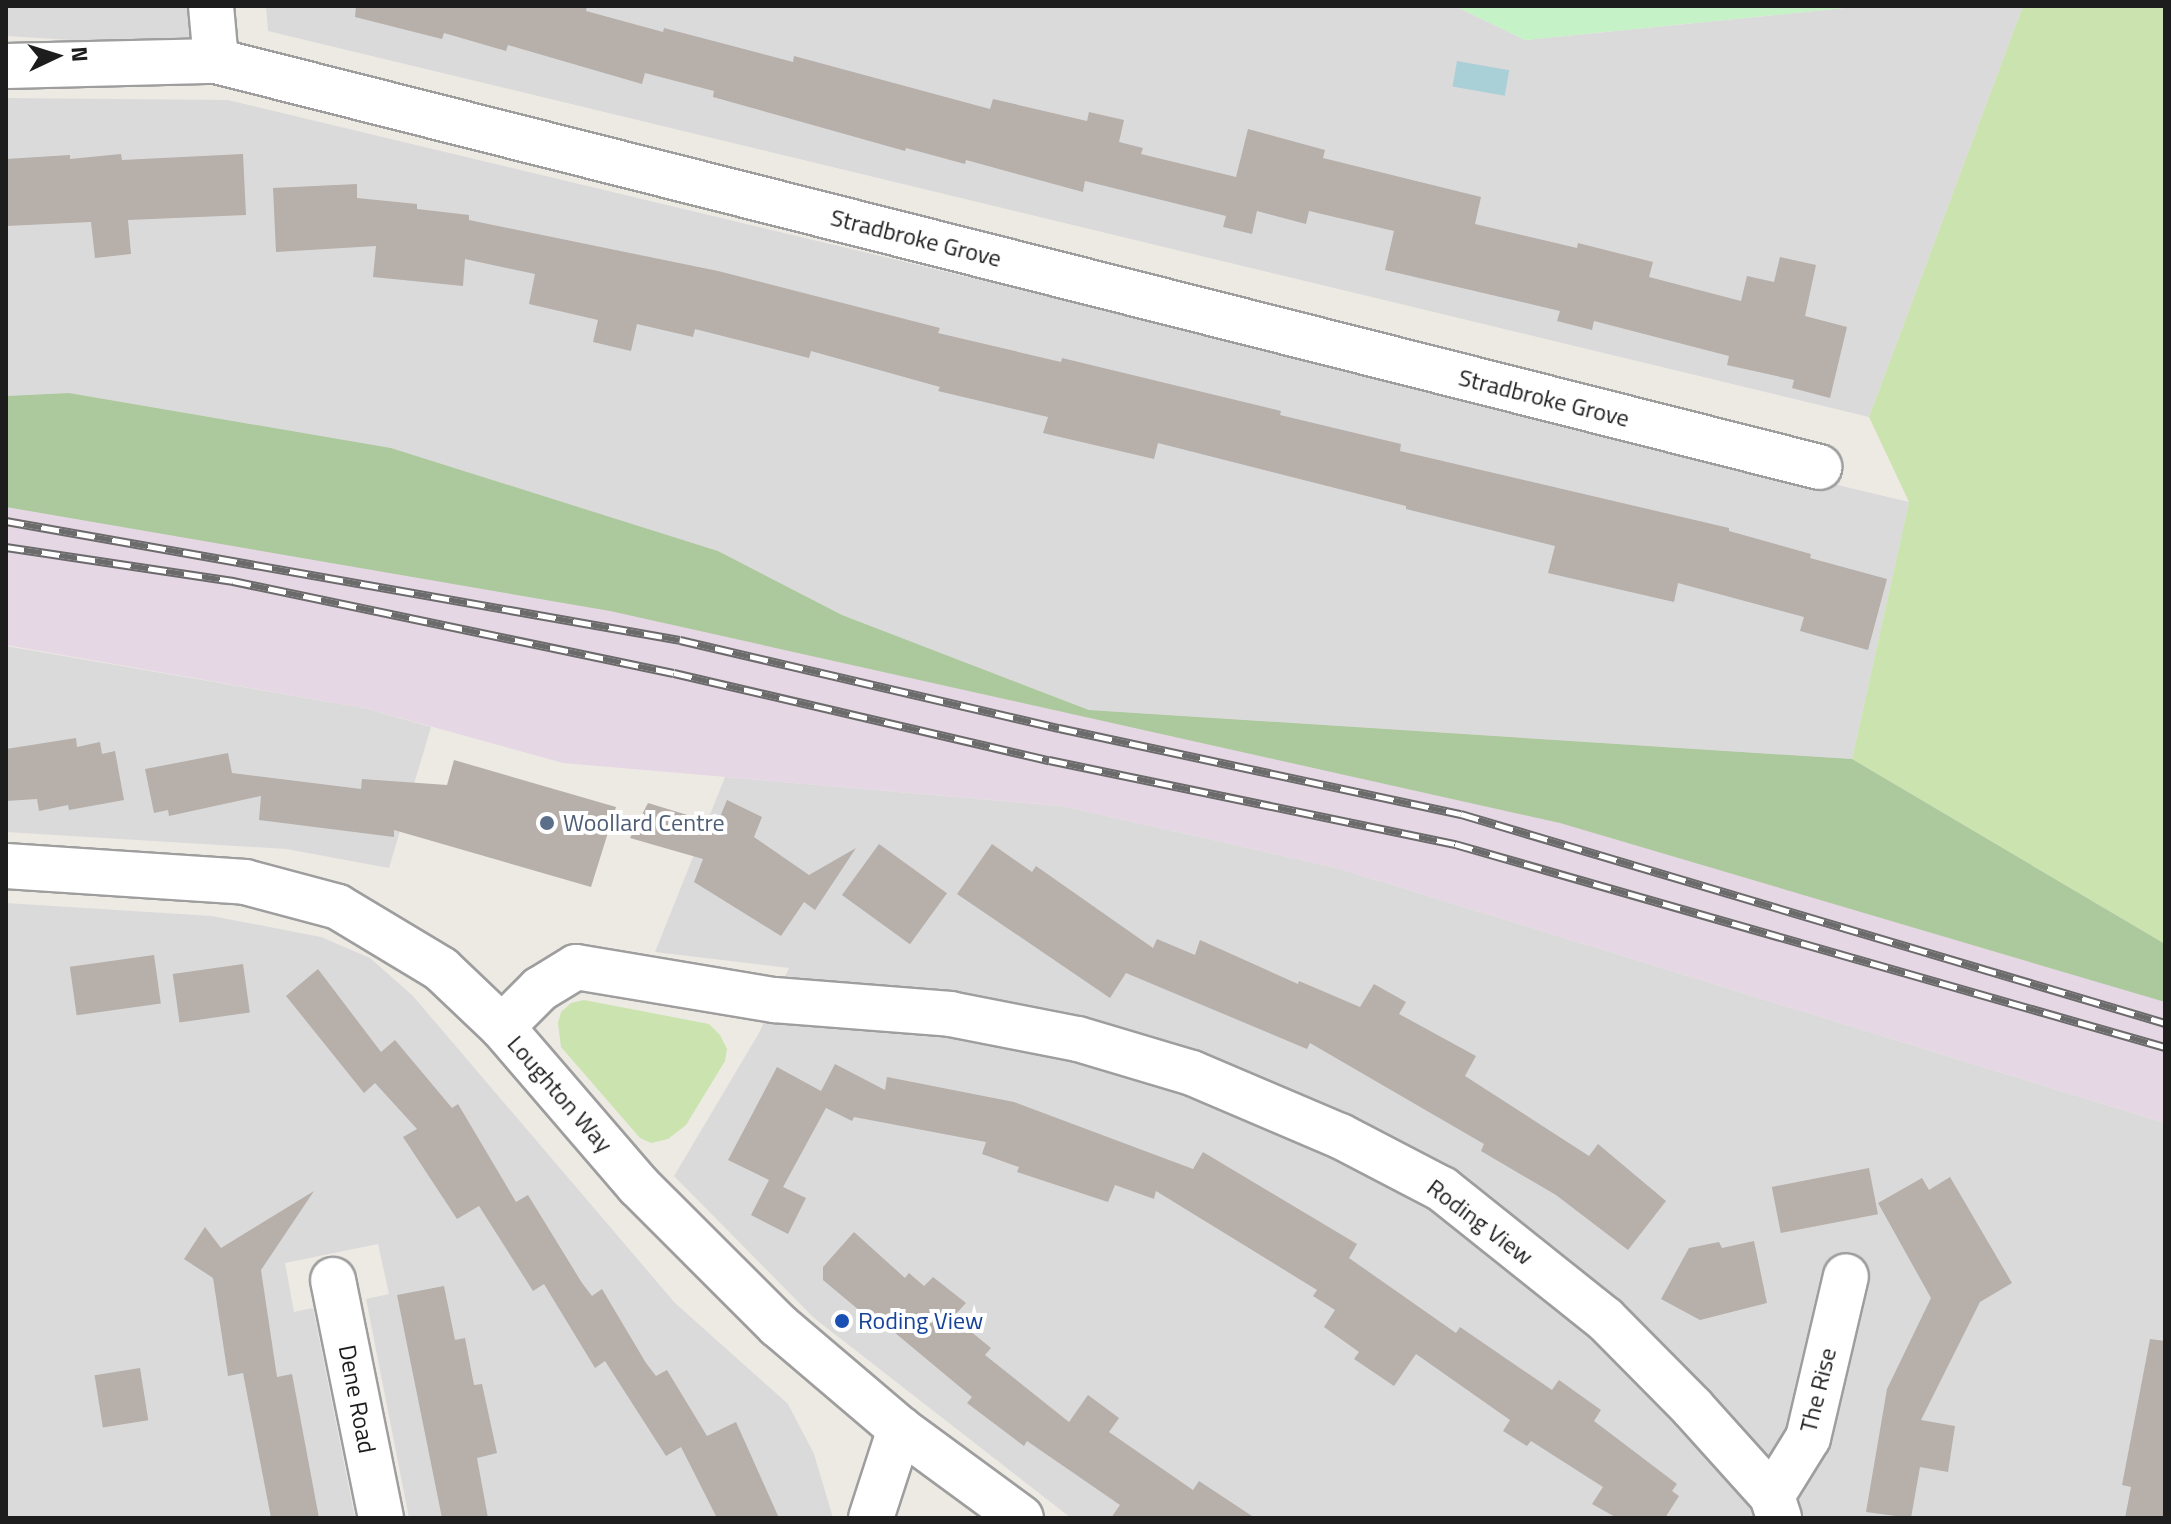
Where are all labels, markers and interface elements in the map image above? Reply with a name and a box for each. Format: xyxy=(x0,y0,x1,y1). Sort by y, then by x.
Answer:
north arrow xyxy=(16,16,96,96)
text: N xyxy=(62,46,97,63)
street label: Stradbroke Grove xyxy=(828,203,1004,273)
street label: Stradbroke Grove xyxy=(1456,363,1632,433)
place label: Woollard Centre xyxy=(563,809,725,837)
marker: Woollard Centre xyxy=(538,814,556,832)
street label: Loughton Way xyxy=(501,1030,619,1158)
street label: Roding View xyxy=(1421,1173,1539,1271)
place label: Roding View xyxy=(858,1307,983,1335)
marker: Roding View xyxy=(833,1312,851,1330)
street label: Dene Road xyxy=(332,1342,382,1456)
street label: The Rise xyxy=(1794,1345,1842,1435)

